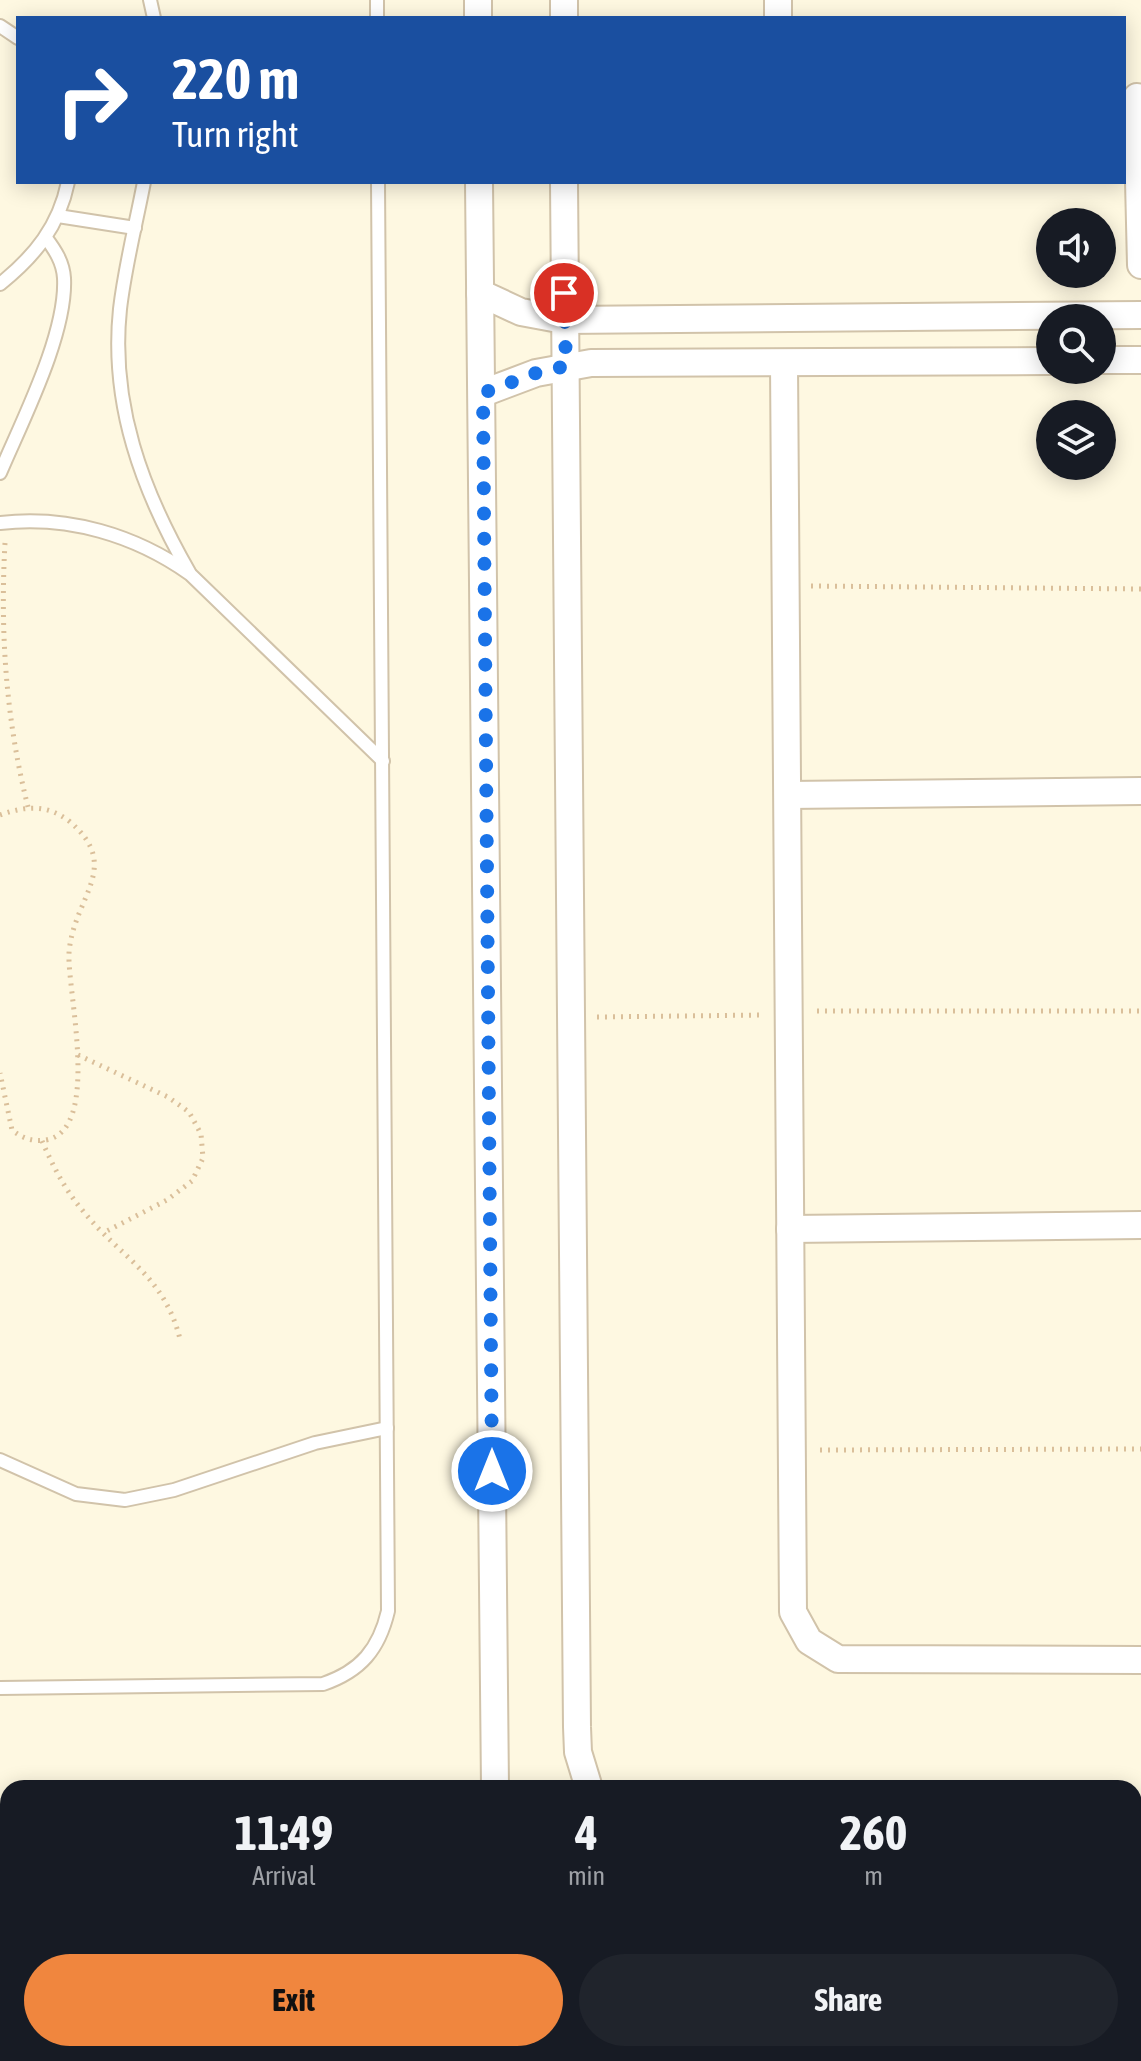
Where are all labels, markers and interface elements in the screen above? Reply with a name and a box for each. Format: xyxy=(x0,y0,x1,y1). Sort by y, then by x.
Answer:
text: 220 m xyxy=(172,47,299,111)
icon: right xyxy=(40,48,144,152)
text: Turn right xyxy=(172,113,299,155)
map controls xyxy=(1036,208,1116,480)
button: sound xyxy=(1036,208,1116,288)
pin xyxy=(530,259,598,327)
icon: arrive xyxy=(542,271,586,315)
button: search xyxy=(1036,304,1116,384)
button: layers xyxy=(1036,400,1116,480)
position arrow xyxy=(450,1429,534,1513)
text: 11:49 xyxy=(235,1805,333,1860)
text: 4 xyxy=(575,1805,598,1860)
text: 260 xyxy=(840,1805,907,1860)
text: Arrival xyxy=(252,1861,316,1891)
text: min xyxy=(568,1861,605,1891)
text: m xyxy=(864,1861,883,1891)
button: Exit xyxy=(24,1954,563,2046)
button: Share xyxy=(579,1954,1118,2046)

